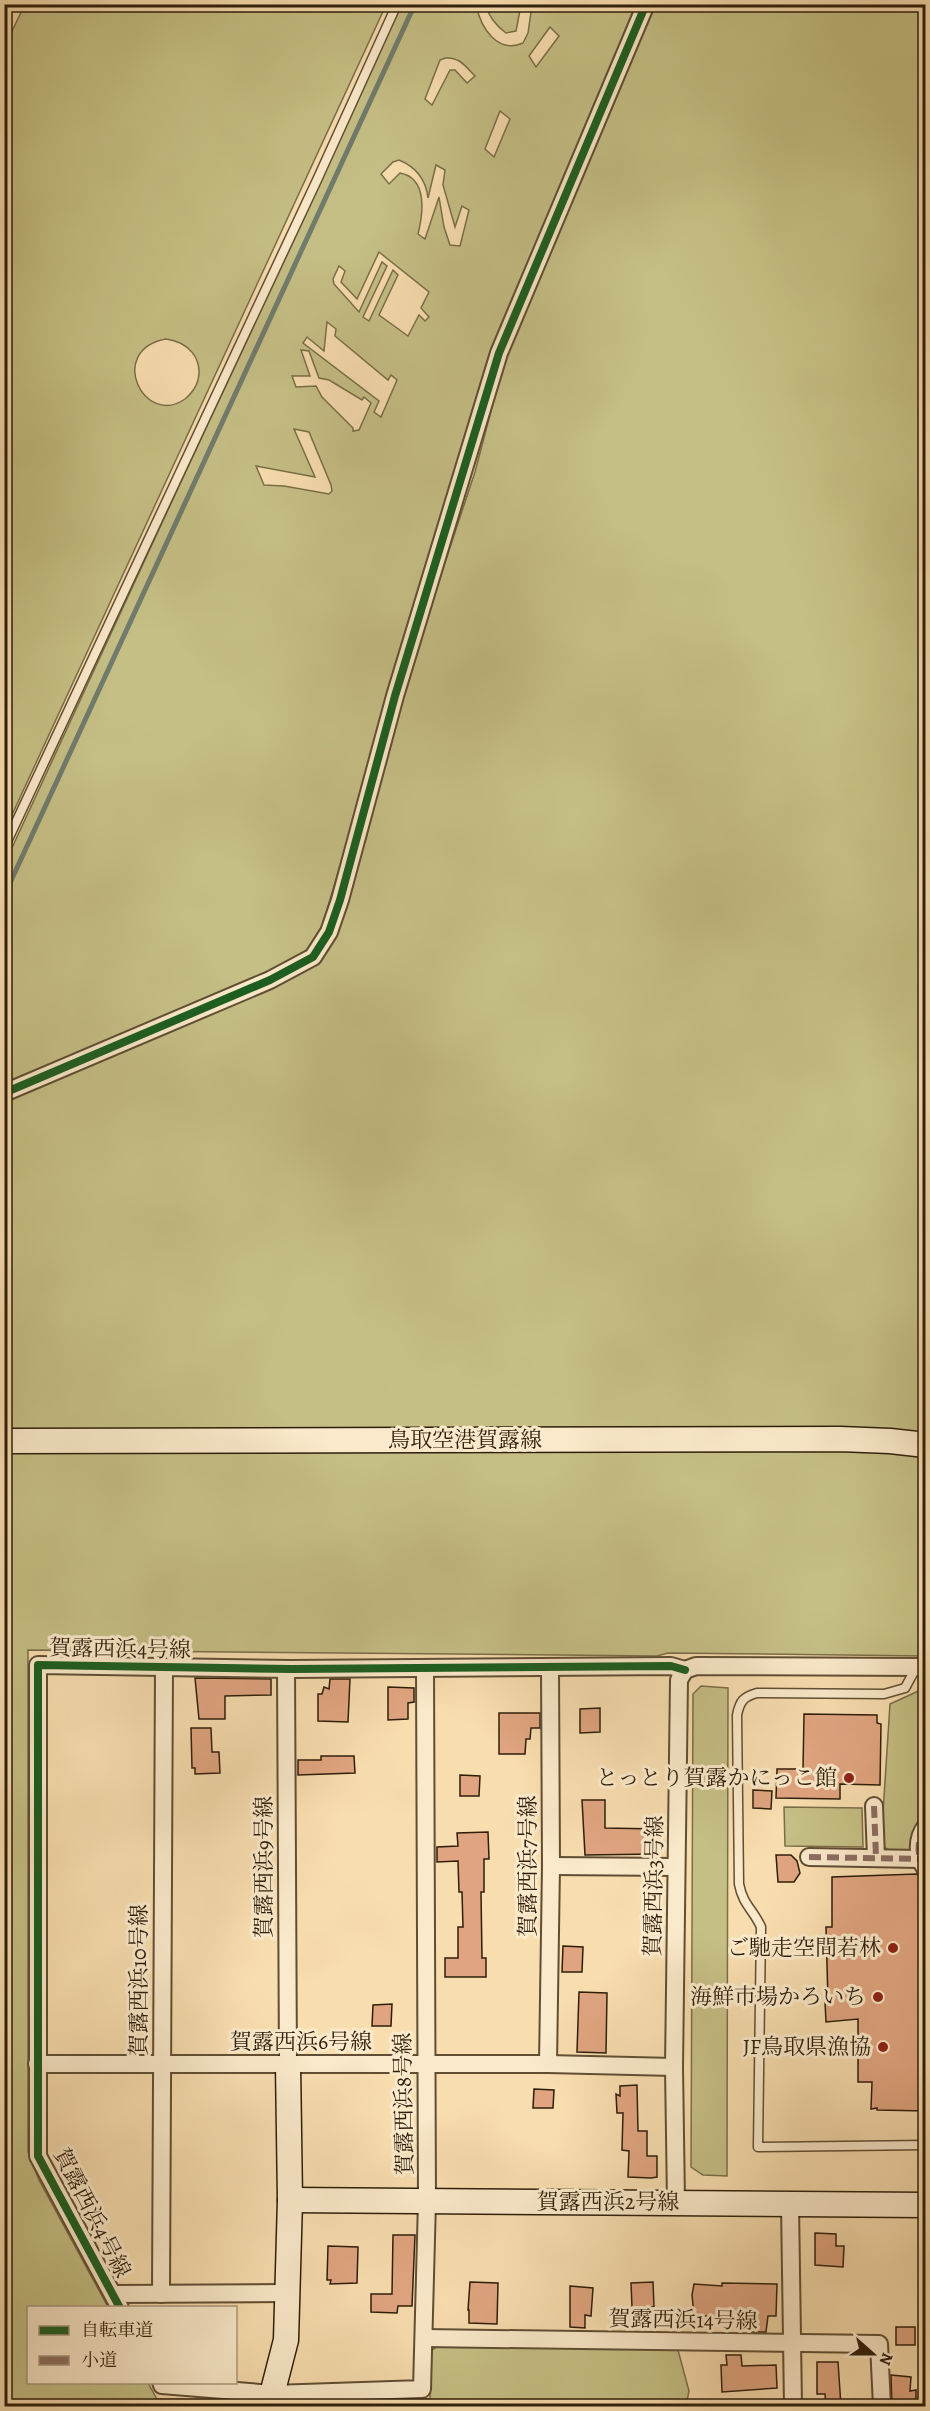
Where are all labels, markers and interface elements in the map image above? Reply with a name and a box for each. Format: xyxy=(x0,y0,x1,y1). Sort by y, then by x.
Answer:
street label: 鳥取空港賀露線 xyxy=(388,1425,542,1455)
street label: 賀露西浜4号線 xyxy=(49,1633,191,1665)
place label: とっとり賀露かにっこ館 xyxy=(596,1763,837,1793)
marker: とっとり賀露かにっこ館 xyxy=(842,1771,856,1785)
street label: 賀露西浜7号線 xyxy=(513,1795,543,1937)
street label: 賀露西浜9号線 xyxy=(249,1796,279,1938)
street label: 賀露西浜3号線 xyxy=(638,1815,670,1957)
street label: 賀露西浜10号線 xyxy=(124,1904,154,2056)
place label: ご馳走空間若林 xyxy=(727,1933,881,1963)
marker: ご馳走空間若林 xyxy=(886,1941,900,1955)
place label: 海鮮市場かろいち xyxy=(690,1982,866,2012)
marker: 海鮮市場かろいち xyxy=(871,1990,885,2004)
street label: 賀露西浜6号線 xyxy=(230,2027,372,2057)
street label: 賀露西浜8号線 xyxy=(388,2032,420,2176)
place label: JF鳥取県漁協 xyxy=(743,2032,871,2062)
marker: JF鳥取県漁協 xyxy=(876,2040,890,2054)
street label: 賀露西浜4号線 xyxy=(46,2143,138,2283)
street label: 賀露西浜2号線 xyxy=(537,2187,679,2217)
street label: 賀露西浜14号線 xyxy=(608,2304,758,2336)
legend xyxy=(27,2306,237,2384)
text: 自転車道 xyxy=(81,2318,153,2342)
north arrow xyxy=(843,2324,903,2384)
text: 小道 xyxy=(81,2348,117,2372)
text: N xyxy=(874,2350,898,2369)

